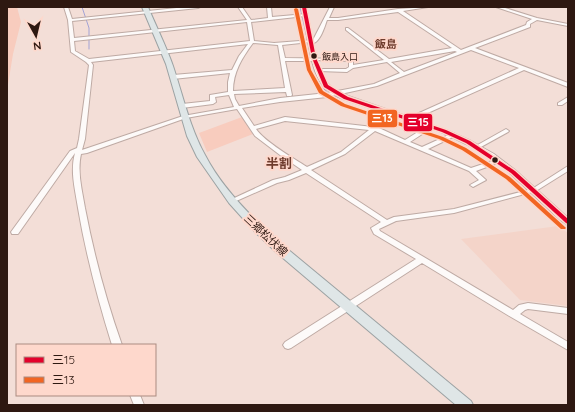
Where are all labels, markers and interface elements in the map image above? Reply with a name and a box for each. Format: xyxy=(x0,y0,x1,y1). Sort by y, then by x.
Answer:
north arrow xyxy=(16,16,56,56)
district label: 飯島 xyxy=(374,37,397,51)
text: N xyxy=(32,38,42,53)
marker: 飯島入口 xyxy=(309,51,319,61)
place label: 飯島入口 xyxy=(322,51,358,62)
line badge: 三13 xyxy=(367,109,398,128)
text: 三13 xyxy=(371,111,393,125)
line badge: 三15 xyxy=(403,113,433,132)
text: 三15 xyxy=(407,115,429,129)
district label: 半割 xyxy=(266,155,292,171)
unlabelled marker xyxy=(490,155,500,165)
street label: 三郷松伏線 xyxy=(241,211,291,259)
legend xyxy=(16,344,156,396)
text: 三15 xyxy=(52,352,75,367)
text: 三13 xyxy=(52,372,75,387)

